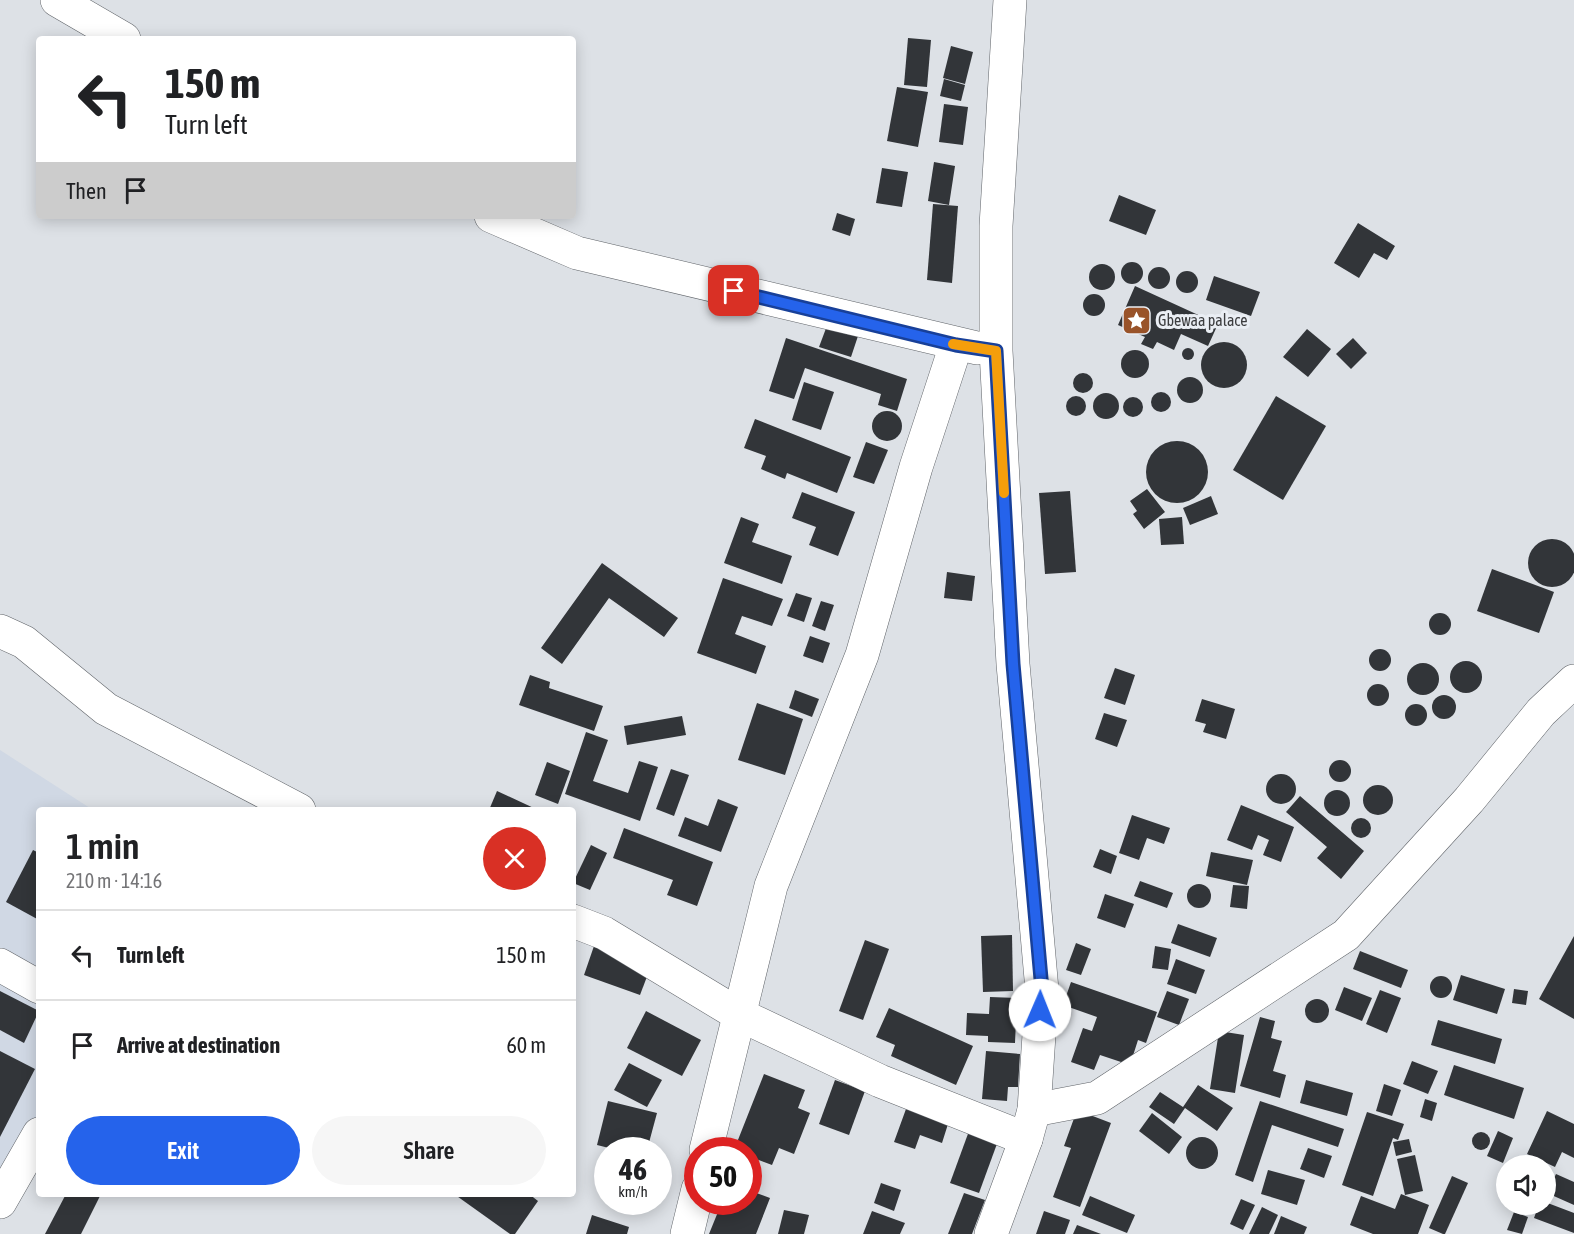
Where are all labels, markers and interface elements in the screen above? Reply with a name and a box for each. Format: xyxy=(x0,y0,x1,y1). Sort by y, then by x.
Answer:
text: 150 m xyxy=(165,59,260,107)
icon: left xyxy=(66,60,144,138)
text: Turn left xyxy=(165,109,248,140)
icon: arrive xyxy=(119,174,152,207)
text: Then xyxy=(66,178,107,204)
pin xyxy=(708,265,759,316)
icon: arrive xyxy=(717,274,750,307)
place icon: Gbewaa palace xyxy=(1121,304,1153,336)
place label: Gbewaa palace xyxy=(1158,311,1248,330)
text: 1 min xyxy=(66,825,140,867)
button: close xyxy=(483,827,546,890)
text: 210 m · 14:16 xyxy=(66,869,162,892)
icon: left xyxy=(66,939,99,972)
text: Turn left xyxy=(117,942,184,968)
text: 150 m xyxy=(496,942,546,968)
position arrow xyxy=(1008,978,1072,1042)
icon: arrive xyxy=(66,1029,99,1062)
text: Arrive at destination xyxy=(117,1032,280,1058)
text: 60 m xyxy=(506,1032,546,1058)
button: Exit xyxy=(66,1116,300,1185)
button: Share xyxy=(312,1116,546,1185)
speed limit sign: 50 xyxy=(684,1137,762,1215)
text: 46 xyxy=(619,1152,647,1186)
map controls xyxy=(1496,1155,1556,1215)
button: sound xyxy=(1496,1155,1556,1215)
text: km/h xyxy=(618,1183,648,1200)

